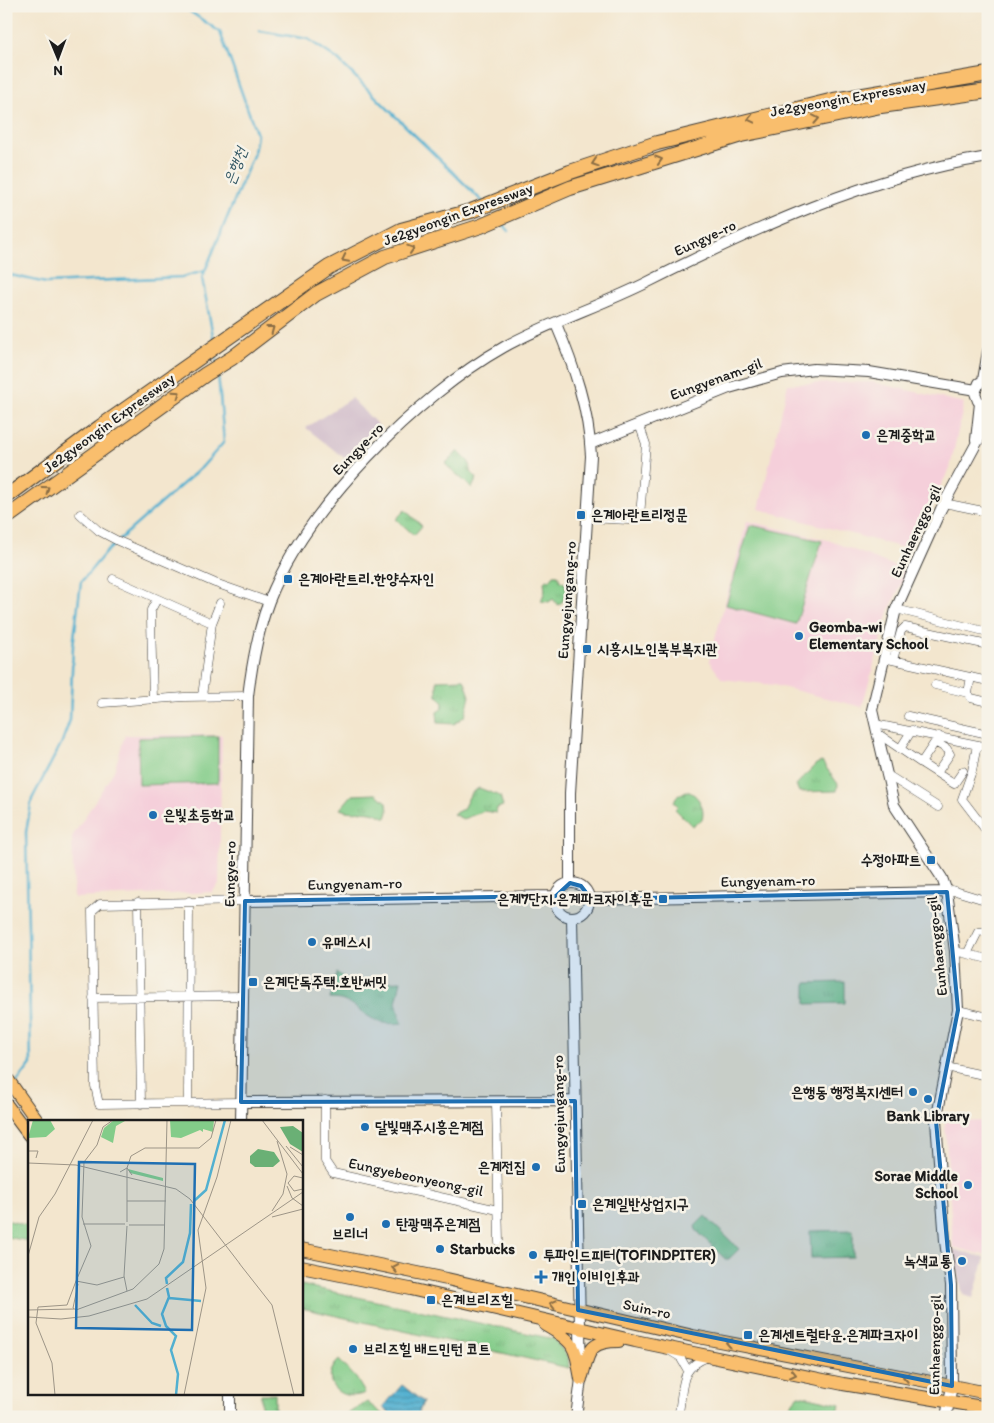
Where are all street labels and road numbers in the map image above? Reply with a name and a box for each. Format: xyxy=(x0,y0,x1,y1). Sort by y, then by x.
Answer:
street label: Je2gyeongin Expressway xyxy=(769,75,927,121)
street label: Je2gyeongin Expressway xyxy=(381,179,535,249)
street label: Eungye-ro xyxy=(671,216,739,260)
street label: Eungyenam-gil xyxy=(667,354,765,404)
street label: Je2gyeongin Expressway xyxy=(40,369,178,477)
street label: Eungye-ro xyxy=(328,419,388,479)
street label: Eunhaenggo-gil xyxy=(887,481,946,580)
street label: Eungyejungang-ro xyxy=(554,540,580,660)
street label: Eungye-ro xyxy=(220,841,240,907)
street label: Eungyenam-ro xyxy=(720,871,816,891)
street label: Eungyenam-ro xyxy=(307,874,403,894)
street label: Eunhaenggo-gil xyxy=(923,894,951,997)
street label: Eungyejungang-ro xyxy=(549,1055,569,1173)
street label: Eungyebeonyeong-gil xyxy=(347,1154,486,1200)
street label: Eunhaenggo-gil xyxy=(925,1294,945,1395)
street label: Suin-ro xyxy=(621,1295,673,1323)

